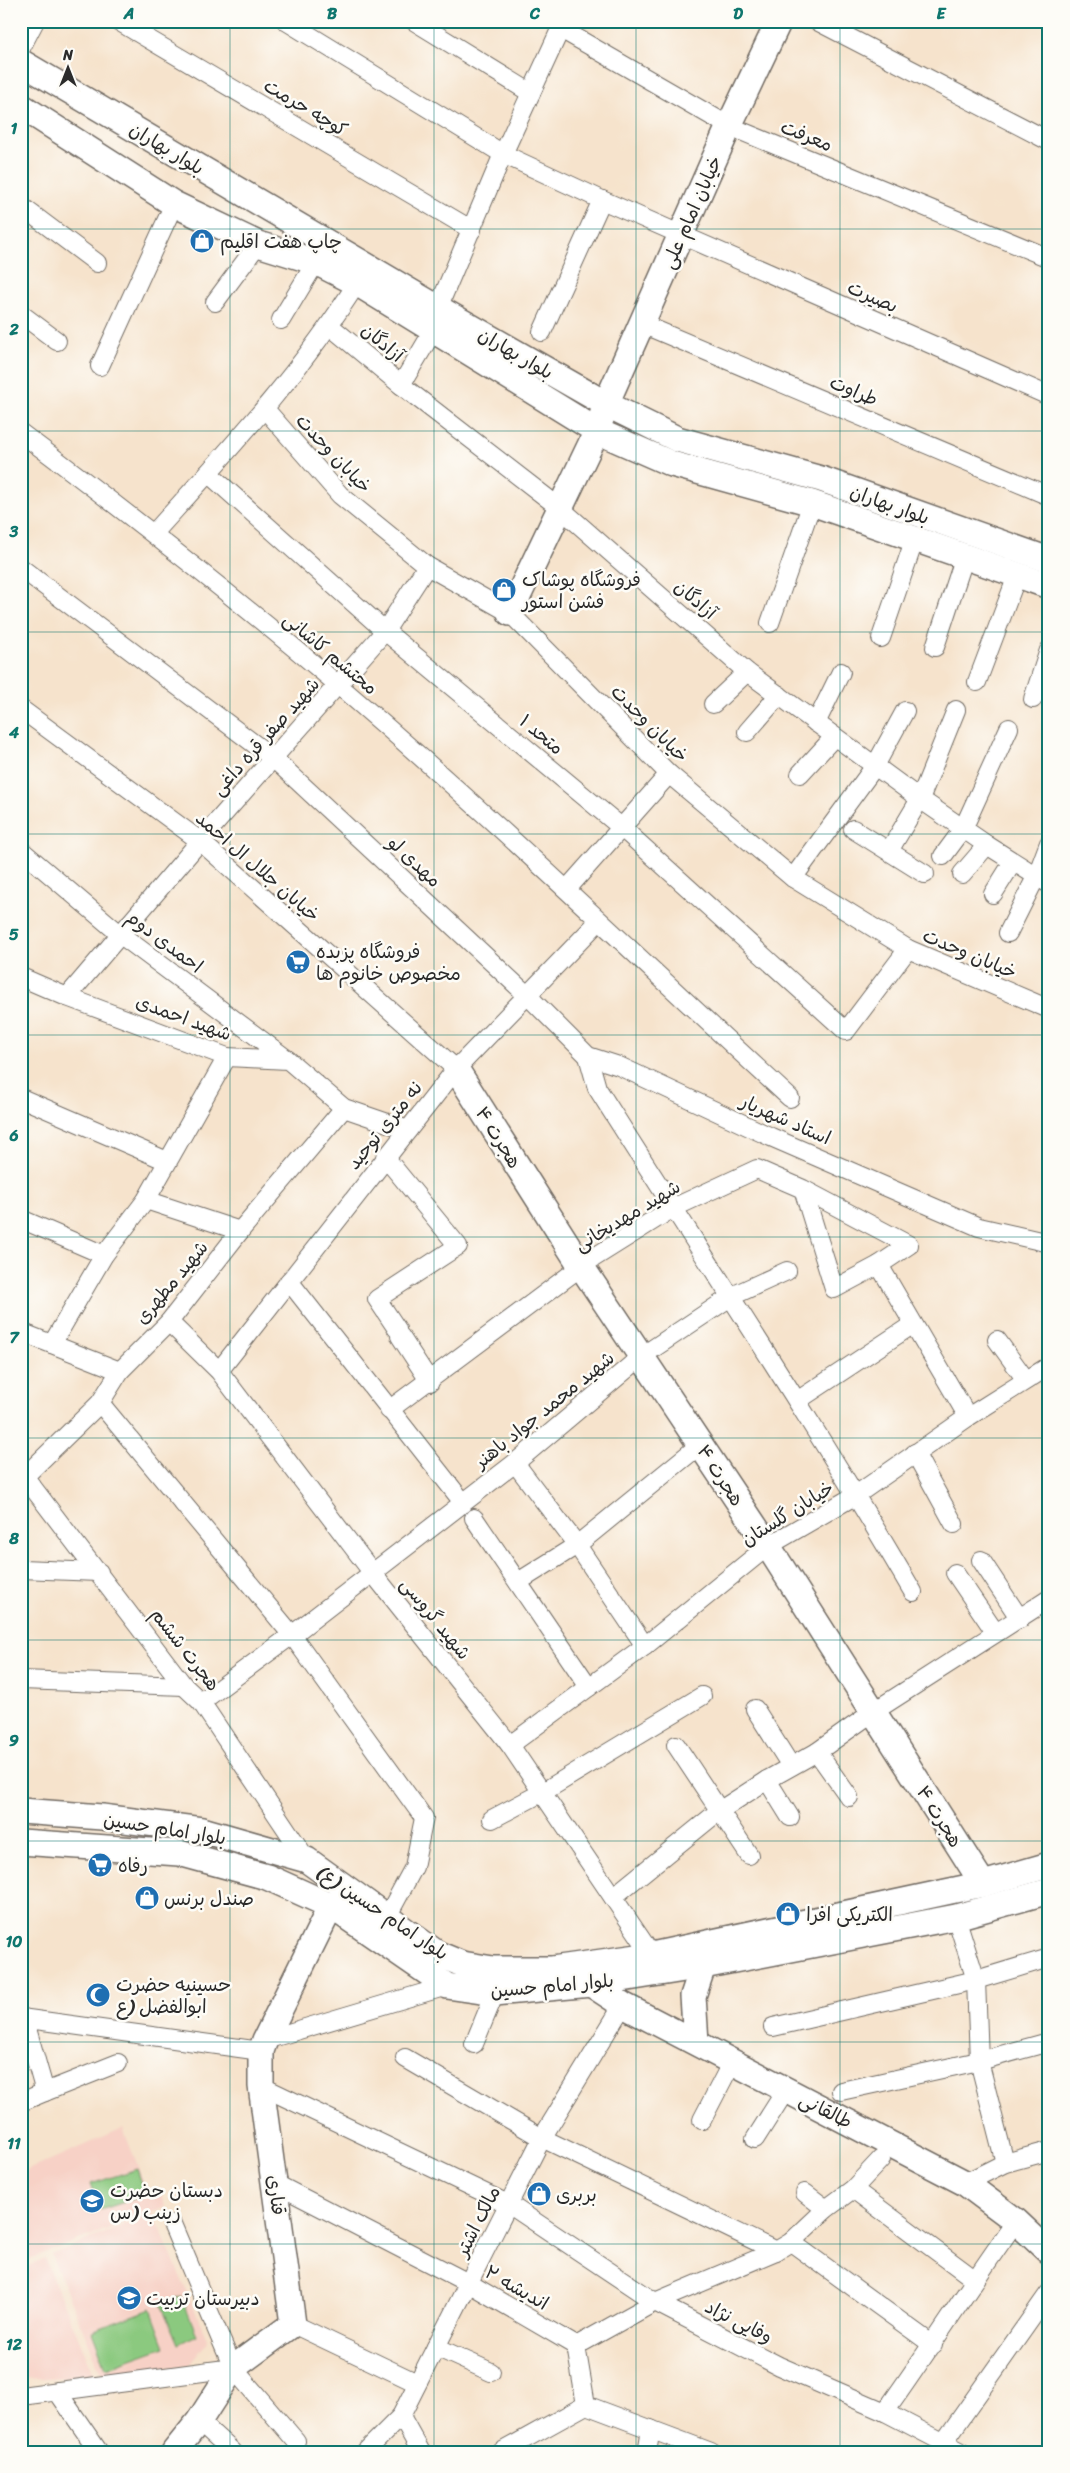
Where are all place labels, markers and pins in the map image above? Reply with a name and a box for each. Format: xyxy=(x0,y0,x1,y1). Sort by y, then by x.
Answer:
place label: چاپ هفت اقلیم xyxy=(220,225,342,258)
shop icon: چاپ هفت اقلیم xyxy=(189,228,215,254)
place label: فروشگاه پوشاک فشن استور xyxy=(520,563,641,618)
shop icon: فروشگاه پوشاک فشن استور xyxy=(491,577,517,603)
place label: فروشگاه پزبده مخصوص خانوم ها xyxy=(316,935,461,990)
supermarket icon: فروشگاه پزبده مخصوص خانوم ها xyxy=(285,949,311,975)
place label: رفاه xyxy=(118,1849,148,1882)
supermarket icon: رفاه xyxy=(87,1852,113,1878)
place label: صندل برنس xyxy=(164,1882,254,1915)
shop icon: صندل برنس xyxy=(134,1885,160,1911)
place label: الکتریکی افرا xyxy=(806,1898,893,1931)
shop icon: الکتریکی افرا xyxy=(775,1901,801,1927)
place label: حسینیه حضرت ابوالفضل (ع xyxy=(116,1968,231,2023)
mosque icon: حسینیه حضرت ابوالفضل (ع xyxy=(85,1982,111,2008)
place label: دبستان حضرت زینب (س xyxy=(110,2174,223,2229)
place label: بربری xyxy=(556,2178,597,2211)
shop icon: بربری xyxy=(526,2181,552,2207)
school or university icon: دبستان حضرت زینب (س xyxy=(79,2188,105,2214)
place label: دبیرستان تربیت xyxy=(146,2282,260,2315)
school or university icon: دبیرستان تربیت xyxy=(116,2285,142,2311)

